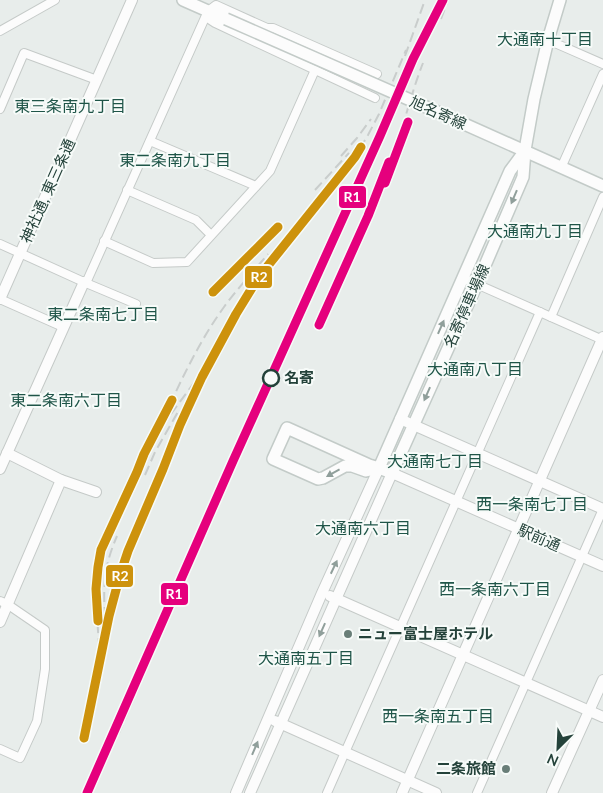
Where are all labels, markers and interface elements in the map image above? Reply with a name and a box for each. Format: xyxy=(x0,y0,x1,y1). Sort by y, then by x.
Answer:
district label: 大通南十丁目 xyxy=(497,29,593,48)
street label: 旭名寄線 xyxy=(407,92,469,133)
district label: 東三条南九丁目 xyxy=(14,96,126,115)
street label: 神社通, 東三条通 xyxy=(16,136,78,246)
district label: 東二条南九丁目 xyxy=(119,150,231,169)
line badge: R1 xyxy=(338,185,367,209)
text: R1 xyxy=(343,188,361,205)
one-way arrow xyxy=(510,190,518,204)
district label: 大通南九丁目 xyxy=(487,221,583,240)
street label: 名寄停車場線 xyxy=(440,261,493,350)
line badge: R2 xyxy=(244,265,273,289)
text: R2 xyxy=(250,268,268,285)
district label: 東二条南七丁目 xyxy=(47,304,159,323)
one-way arrow xyxy=(438,320,446,334)
district label: 大通南八丁目 xyxy=(427,359,523,378)
place label: 名寄 xyxy=(284,368,314,386)
marker: 名寄 xyxy=(262,369,280,387)
one-way arrow xyxy=(423,387,431,401)
district label: 東二条南六丁目 xyxy=(10,390,122,409)
district label: 大通南七丁目 xyxy=(387,451,483,470)
one-way arrow xyxy=(326,469,341,477)
district label: 西一条南七丁目 xyxy=(476,494,588,513)
district label: 大通南六丁目 xyxy=(315,518,411,537)
street label: 駅前通 xyxy=(515,520,564,554)
one-way arrow xyxy=(331,560,339,574)
line badge: R2 xyxy=(105,564,134,588)
text: R2 xyxy=(111,567,129,584)
district label: 西一条南六丁目 xyxy=(439,579,551,598)
line badge: R1 xyxy=(160,582,189,606)
text: R1 xyxy=(165,585,183,602)
one-way arrow xyxy=(318,623,326,637)
place label: ニュー富士屋ホテル xyxy=(358,624,493,642)
marker: ニュー富士屋ホテル xyxy=(342,628,354,640)
district label: 大通南五丁目 xyxy=(258,648,354,667)
district label: 西一条南五丁目 xyxy=(382,706,494,725)
north arrow xyxy=(533,723,583,773)
one-way arrow xyxy=(252,741,260,755)
text: N xyxy=(544,750,561,770)
place label: 二条旅館 xyxy=(436,759,496,777)
marker: 二条旅館 xyxy=(500,763,512,775)

